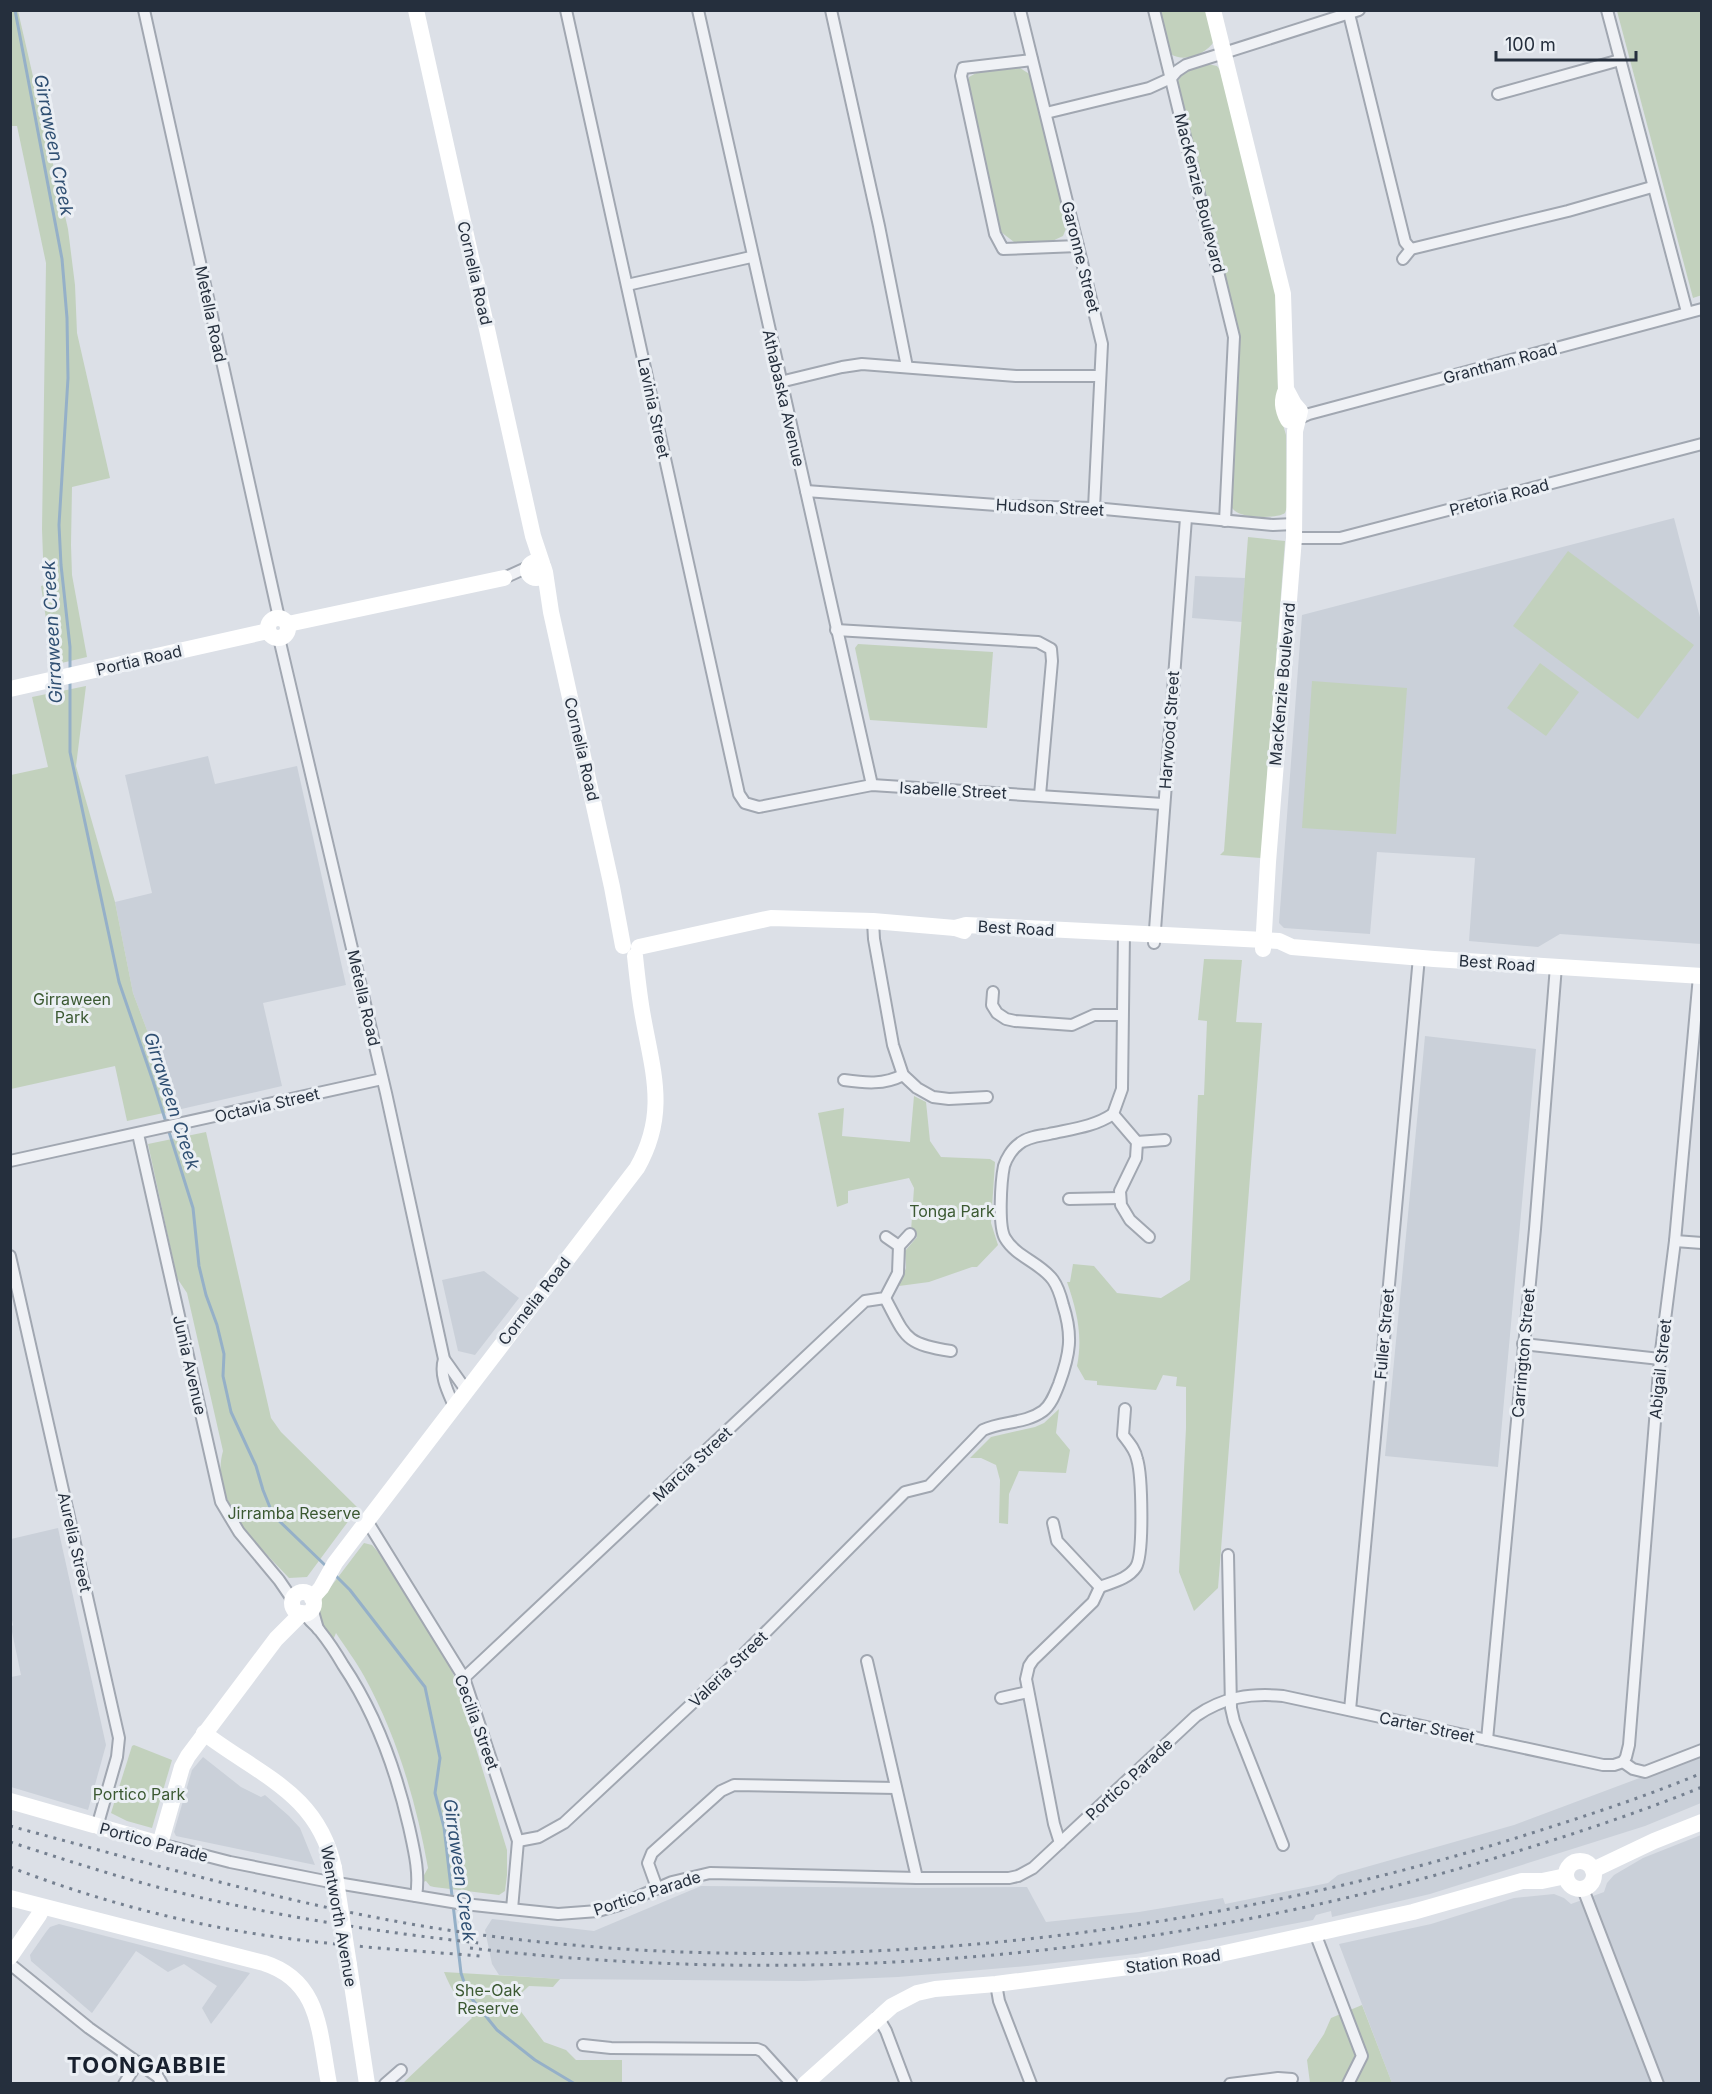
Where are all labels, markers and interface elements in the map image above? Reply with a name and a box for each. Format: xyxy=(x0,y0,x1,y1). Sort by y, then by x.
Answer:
scale bar xyxy=(1496,24,1636,62)
text: 100 m xyxy=(1505,34,1556,55)
water label: Girraween Creek xyxy=(30,73,78,219)
street label: MacKenzie Boulevard xyxy=(1170,111,1230,275)
street label: Garonne Street xyxy=(1057,199,1105,315)
street label: Cornelia Road xyxy=(453,219,497,327)
street label: Metella Road xyxy=(191,264,231,364)
street label: Athabaska Avenue xyxy=(758,327,810,469)
street label: Grantham Road xyxy=(1441,338,1559,388)
street label: Lavinia Street xyxy=(634,356,674,460)
street label: Pretoria Road xyxy=(1447,474,1551,520)
street label: Hudson Street xyxy=(995,494,1105,520)
water label: Girraween Creek xyxy=(38,559,66,704)
street label: MacKenzie Boulevard xyxy=(1265,601,1299,767)
street label: Portia Road xyxy=(94,640,184,680)
street label: Harwood Street xyxy=(1155,670,1183,790)
street label: Cornelia Road xyxy=(560,695,604,803)
street label: Isabelle Street xyxy=(899,777,1007,803)
street label: Best Road xyxy=(977,916,1055,940)
street label: Metella Road xyxy=(343,948,385,1048)
street label: Best Road xyxy=(1458,950,1536,976)
park label: Girraween Park xyxy=(33,989,111,1027)
water label: Girraween Creek xyxy=(140,1030,204,1174)
street label: Octavia Street xyxy=(213,1083,321,1127)
park label: Tonga Park xyxy=(909,1201,995,1221)
street label: Cornelia Road xyxy=(493,1253,575,1349)
street label: Carrington Street xyxy=(1507,1287,1539,1419)
street label: Fuller Street xyxy=(1370,1288,1398,1380)
street label: Junia Avenue xyxy=(169,1313,211,1417)
street label: Abigail Street xyxy=(1645,1318,1675,1420)
street label: Marcia Street xyxy=(648,1422,736,1506)
street label: Aurelia Street xyxy=(54,1490,96,1594)
park label: Jirramba Reserve xyxy=(227,1503,361,1523)
street label: Valeria Street xyxy=(685,1627,771,1711)
street label: Cecilia Street xyxy=(450,1671,504,1773)
street label: Carter Street xyxy=(1377,1707,1477,1747)
street label: Portico Parade xyxy=(1081,1734,1177,1824)
park label: Portico Park xyxy=(93,1784,186,1804)
water label: Girraween Creek xyxy=(440,1798,481,1944)
street label: Portico Parade xyxy=(97,1818,211,1866)
street label: Wentworth Avenue xyxy=(317,1844,361,1988)
street label: Portico Parade xyxy=(591,1866,703,1920)
street label: Station Road xyxy=(1124,1944,1222,1978)
park label: She-Oak Reserve xyxy=(455,1980,521,2018)
district label: TOONGABBIE xyxy=(67,2052,227,2078)

